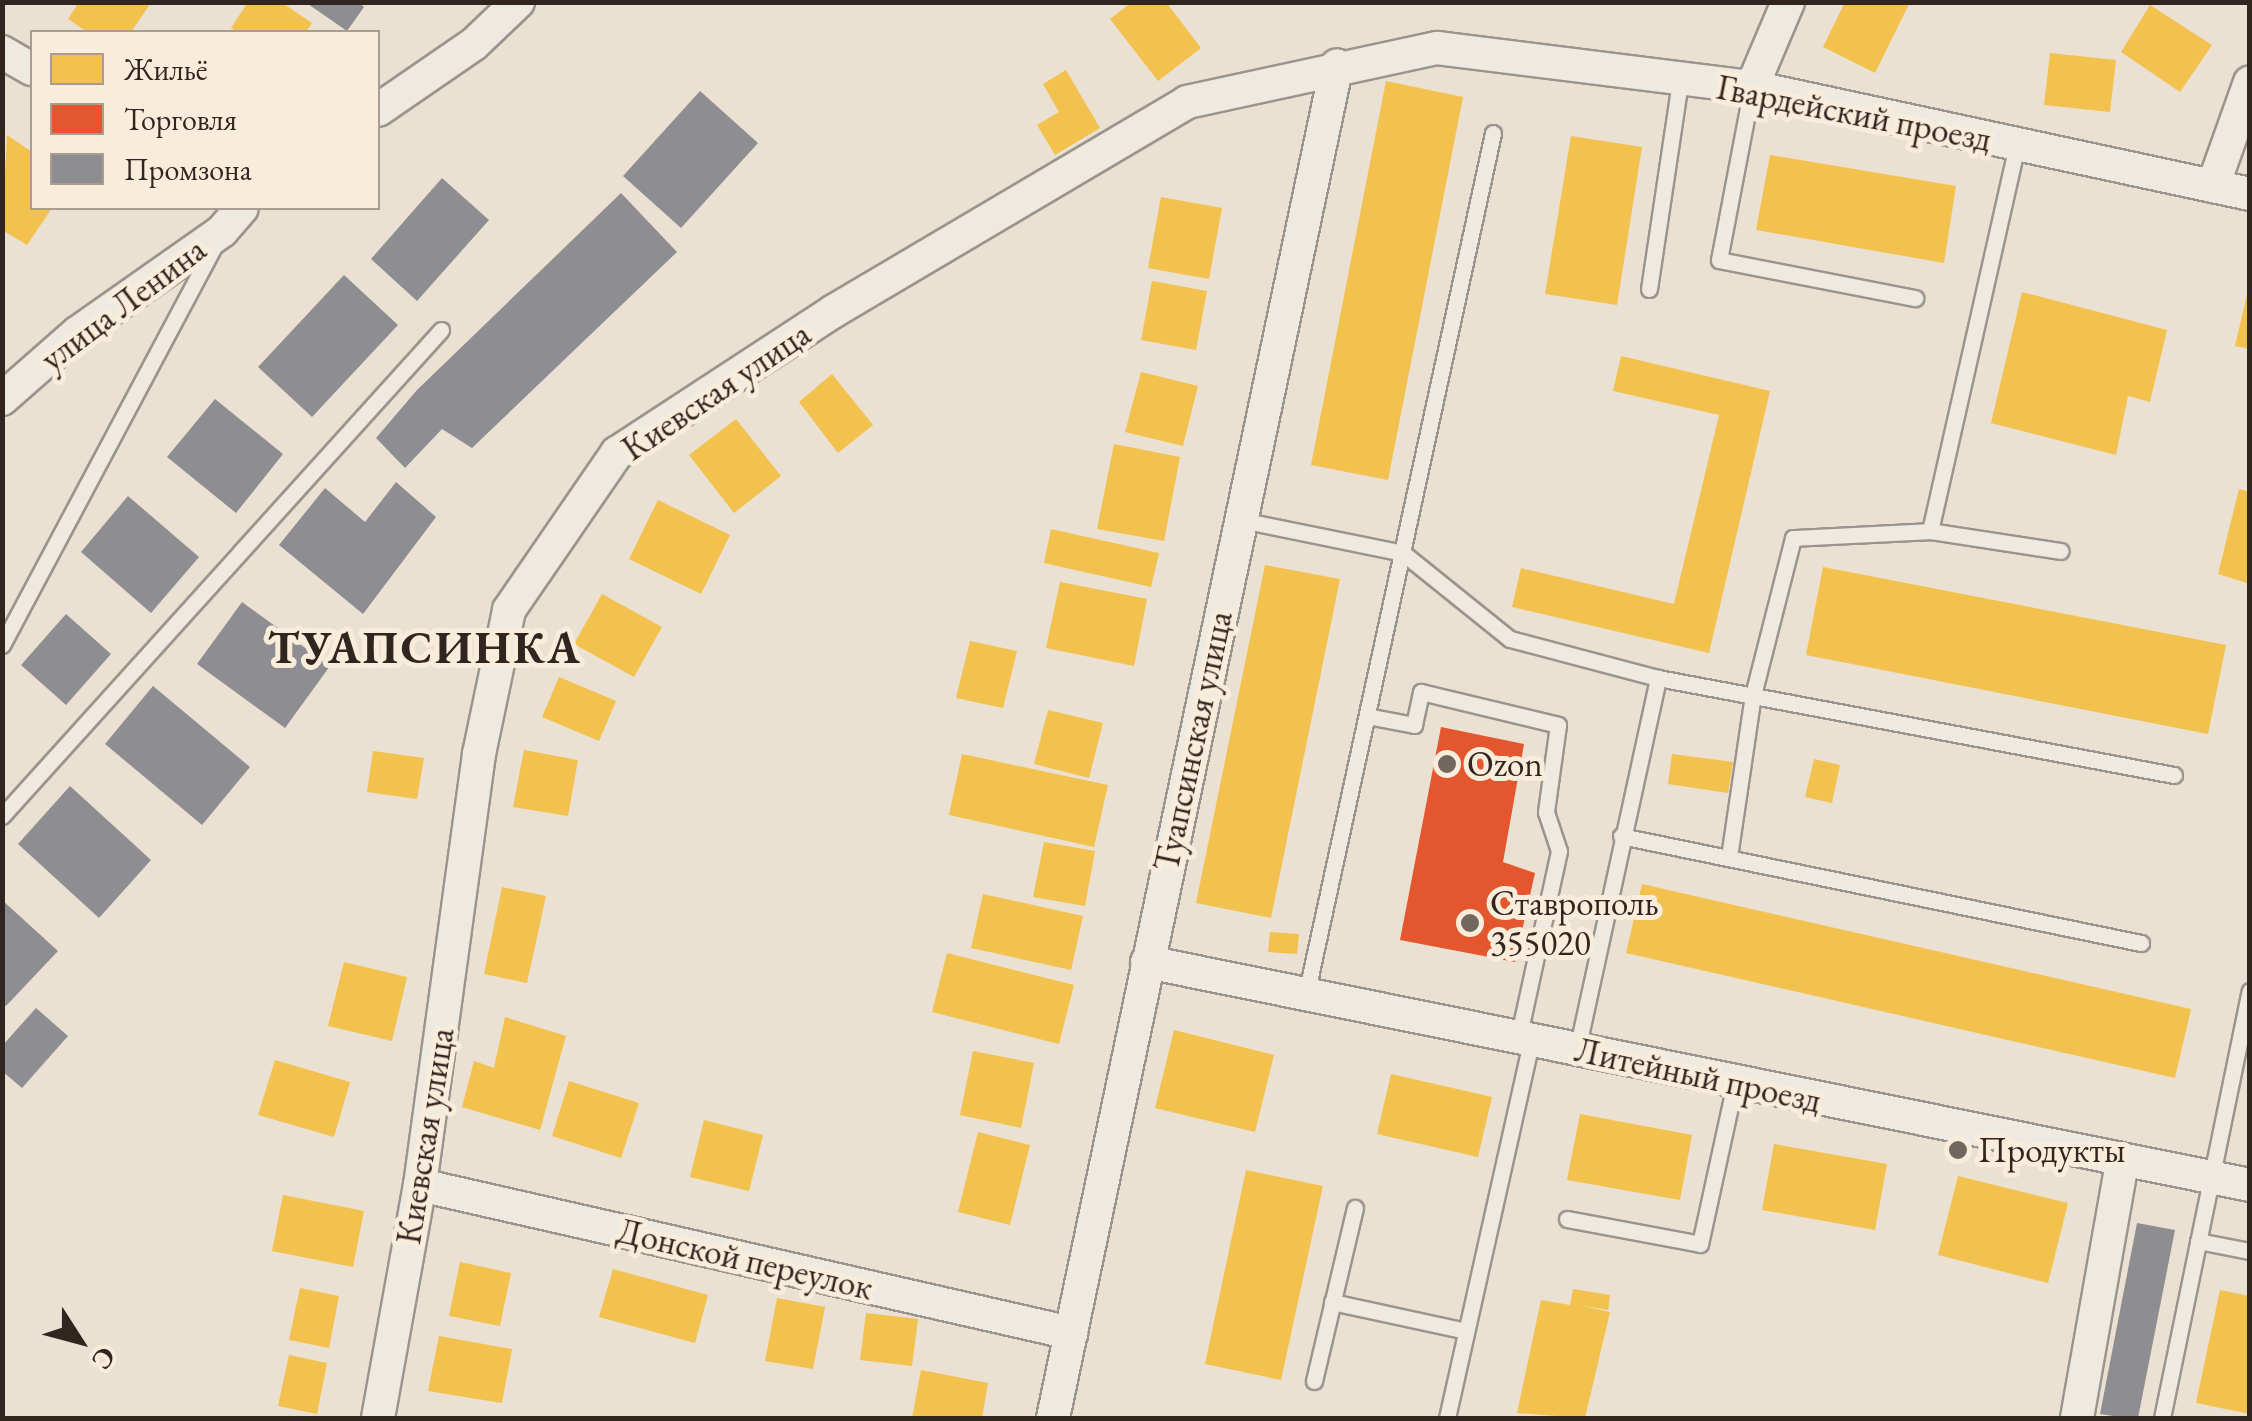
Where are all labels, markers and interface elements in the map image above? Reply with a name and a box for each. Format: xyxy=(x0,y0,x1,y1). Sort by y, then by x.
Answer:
legend xyxy=(30,30,380,210)
text: Жильё xyxy=(124,50,208,89)
street label: Гвардейский проезд xyxy=(1713,66,1995,160)
text: Торговля xyxy=(124,100,237,139)
text: Промзона xyxy=(124,150,252,189)
street label: улица Ленина xyxy=(32,228,214,380)
street label: Киевская улица xyxy=(614,313,818,469)
street label: Туапсинская улица xyxy=(1145,607,1241,875)
district label: ТУАПСИНКА xyxy=(268,621,582,675)
place label: Ozon xyxy=(1467,743,1543,785)
marker: Ozon xyxy=(1436,753,1458,775)
place label: Ставрополь 355020 xyxy=(1490,882,1659,964)
marker: Ставрополь 355020 xyxy=(1459,912,1481,934)
street label: Киевская улица xyxy=(387,1025,463,1247)
street label: Литейный проезд xyxy=(1571,1028,1825,1122)
place label: Продукты xyxy=(1978,1129,2125,1171)
marker: Продукты xyxy=(1947,1139,1969,1161)
street label: Донской переулок xyxy=(613,1209,877,1309)
north arrow xyxy=(30,1291,130,1391)
text: С xyxy=(84,1340,125,1377)

